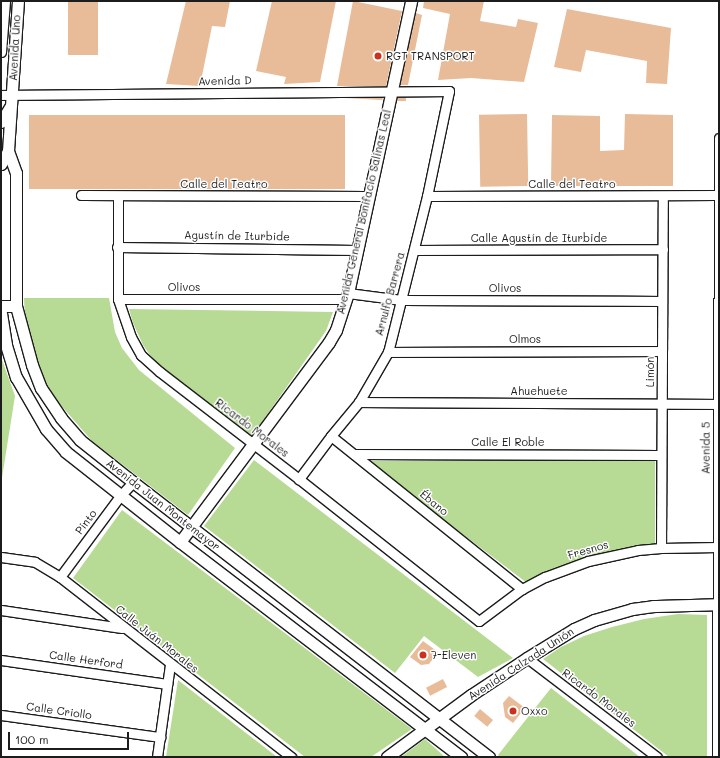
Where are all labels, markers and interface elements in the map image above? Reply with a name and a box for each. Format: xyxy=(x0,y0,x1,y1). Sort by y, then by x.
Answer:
street label: Avenida Uno xyxy=(7,15,23,81)
place label: RGT TRANSPORT xyxy=(386,49,475,63)
marker: RGT TRANSPORT xyxy=(373,51,383,61)
street label: Avenida D xyxy=(198,74,252,88)
street label: Avenida General Bonifacio Salinas Leal xyxy=(334,108,394,316)
street label: Calle del Teatro xyxy=(180,177,268,191)
street label: Calle del Teatro xyxy=(528,177,616,191)
street label: Agustín de Iturbide xyxy=(184,228,290,244)
street label: Calle Agustín de Iturbide xyxy=(471,231,607,245)
street label: Arnulfo Barrera xyxy=(372,251,408,337)
street label: Olivos xyxy=(168,280,200,294)
street label: Olivos xyxy=(489,281,521,295)
street label: Olmos xyxy=(509,332,541,346)
street label: Limón xyxy=(643,357,657,387)
street label: Ahuehuete xyxy=(510,384,568,398)
street label: Ricardo Morales xyxy=(213,396,291,460)
street label: Avenida 5 xyxy=(699,422,713,474)
street label: Calle El Roble xyxy=(471,435,545,449)
street label: Avenida Juan Montemayor xyxy=(103,456,223,554)
street label: Ébano xyxy=(417,488,451,518)
street label: Pinto xyxy=(72,507,100,537)
street label: Fresnos xyxy=(566,538,610,562)
street label: Calle Juán Morales xyxy=(113,603,201,675)
street label: Avenida Calzada Unión xyxy=(466,625,576,703)
street label: Calle Herford xyxy=(48,648,124,672)
place label: 7-Eleven xyxy=(431,648,476,662)
marker: 7-Eleven xyxy=(418,650,428,660)
street label: Ricardo Morales xyxy=(560,666,638,730)
street label: Calle Criollo xyxy=(25,700,93,722)
place label: Oxxo xyxy=(521,704,547,718)
marker: Oxxo xyxy=(508,706,518,716)
scale bar xyxy=(10,724,131,750)
text: 100 m xyxy=(15,731,49,747)

